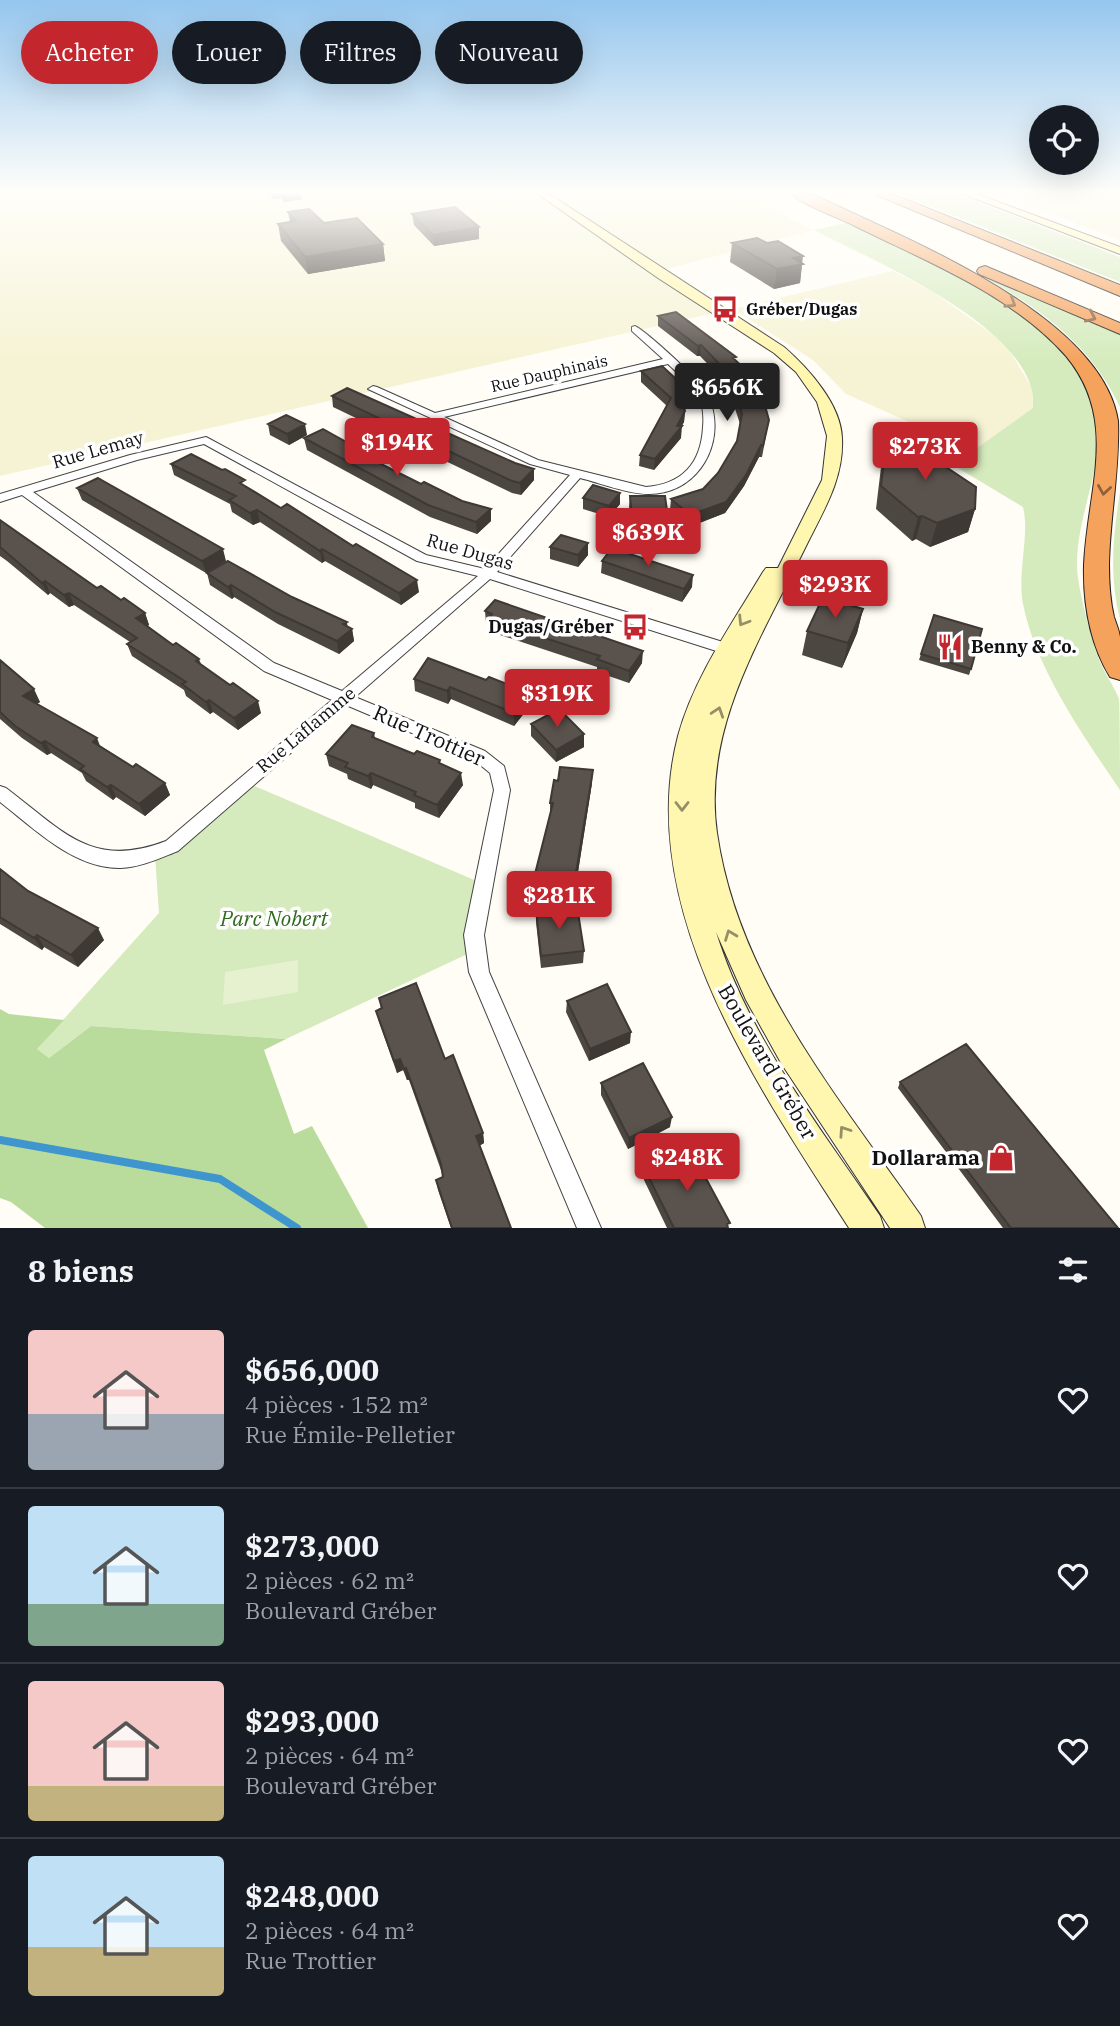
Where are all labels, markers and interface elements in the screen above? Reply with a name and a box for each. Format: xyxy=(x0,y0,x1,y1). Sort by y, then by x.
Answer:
chip: Acheter xyxy=(21,21,158,84)
chip: Louer xyxy=(172,21,286,84)
chip: Filtres xyxy=(300,21,421,84)
chip: Nouveau xyxy=(435,21,583,84)
map controls xyxy=(1029,105,1099,175)
button: locate xyxy=(1029,105,1099,175)
bus stop icon: Gréber/Dugas xyxy=(710,294,740,324)
one-way arrow xyxy=(1004,295,1017,308)
place label: Gréber/Dugas xyxy=(746,299,857,319)
one-way arrow xyxy=(1084,309,1096,323)
street label: Rue Dauphinais xyxy=(489,350,609,396)
pin: $656K xyxy=(678,364,776,423)
text: $656K xyxy=(691,371,763,401)
pin: $194K xyxy=(348,419,446,478)
pin: $273K xyxy=(876,422,974,482)
street label: Rue Lemay xyxy=(50,425,146,473)
text: $194K xyxy=(361,426,433,456)
text: $273K xyxy=(889,430,961,460)
one-way arrow xyxy=(1097,484,1112,496)
pin: $639K xyxy=(599,508,697,568)
text: $639K xyxy=(612,516,684,546)
street label: Rue Dugas xyxy=(424,528,516,575)
pin: $293K xyxy=(786,560,884,620)
text: $293K xyxy=(799,568,871,598)
bus stop icon: Dugas/Gréber xyxy=(620,612,650,642)
one-way arrow xyxy=(739,613,752,626)
place label: Dugas/Gréber xyxy=(488,615,614,638)
restaurant icon: Benny & Co. xyxy=(935,632,965,662)
place label: Benny & Co. xyxy=(971,635,1077,658)
pin: $319K xyxy=(508,670,606,729)
text: $319K xyxy=(521,677,593,707)
street label: Rue Laflamme xyxy=(251,681,360,778)
street label: Rue Trottier xyxy=(369,698,490,772)
one-way arrow xyxy=(709,707,724,719)
one-way arrow xyxy=(674,801,690,812)
pin: $281K xyxy=(510,872,608,931)
text: $281K xyxy=(523,879,595,909)
park label: Parc Nobert xyxy=(219,904,328,932)
one-way arrow xyxy=(724,929,738,941)
street label: Boulevard Gréber xyxy=(712,979,824,1145)
one-way arrow xyxy=(840,1126,852,1139)
pin: $248K xyxy=(638,1134,736,1193)
text: $248K xyxy=(651,1141,723,1171)
place label: Dollarama xyxy=(872,1143,980,1171)
shop icon: Dollarama xyxy=(986,1143,1016,1173)
text: 8 biens xyxy=(28,1251,134,1290)
icon: filters xyxy=(1054,1251,1092,1289)
text: $656,000 xyxy=(245,1350,379,1389)
icon: home xyxy=(84,1358,168,1442)
icon: heart xyxy=(1054,1381,1092,1419)
text: 4 pièces · 152 m² xyxy=(245,1389,428,1419)
text: Rue Émile-Pelletier xyxy=(245,1419,455,1449)
text: $273,000 xyxy=(245,1526,379,1565)
icon: home xyxy=(84,1534,168,1618)
icon: heart xyxy=(1054,1557,1092,1595)
text: 2 pièces · 62 m² xyxy=(245,1565,414,1595)
text: Boulevard Gréber xyxy=(245,1595,437,1625)
text: $293,000 xyxy=(245,1701,379,1740)
icon: home xyxy=(84,1709,168,1793)
icon: heart xyxy=(1054,1732,1092,1770)
text: 2 pièces · 64 m² xyxy=(245,1740,414,1770)
text: Boulevard Gréber xyxy=(245,1770,437,1800)
text: $248,000 xyxy=(245,1876,379,1915)
icon: home xyxy=(84,1884,168,1968)
icon: heart xyxy=(1054,1907,1092,1945)
text: 2 pièces · 64 m² xyxy=(245,1915,414,1945)
text: Rue Trottier xyxy=(245,1945,376,1975)

